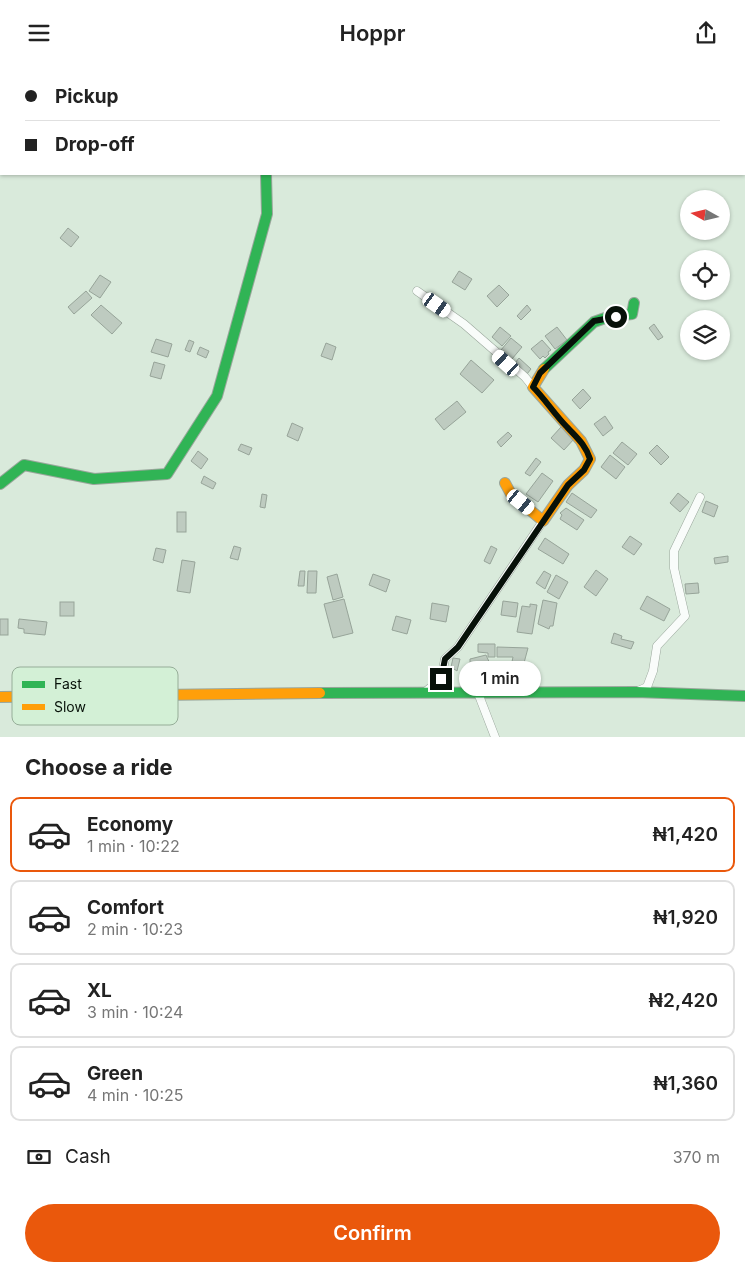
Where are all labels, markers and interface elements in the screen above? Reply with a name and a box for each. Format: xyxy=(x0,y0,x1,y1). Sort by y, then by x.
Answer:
icon: menu xyxy=(25,19,53,47)
icon: share xyxy=(692,19,720,47)
text: Hoppr xyxy=(340,20,406,46)
text: Pickup xyxy=(55,85,118,108)
text: Drop-off xyxy=(55,133,135,156)
north arrow xyxy=(680,190,730,240)
map controls xyxy=(680,190,730,360)
button: locate xyxy=(680,250,730,300)
car xyxy=(420,290,453,320)
route start xyxy=(605,306,627,328)
button: layers xyxy=(680,310,730,360)
car xyxy=(489,347,522,379)
car xyxy=(504,487,537,517)
callout: 1 min xyxy=(458,661,541,697)
legend xyxy=(12,667,178,725)
route end xyxy=(430,668,452,690)
text: 1 min xyxy=(480,668,520,688)
text: Fast xyxy=(54,675,82,692)
text: Slow xyxy=(54,698,86,715)
text: Choose a ride xyxy=(25,754,173,780)
icon: car xyxy=(27,812,72,857)
text: Economy xyxy=(87,813,173,836)
text: ₦1,420 xyxy=(652,823,718,846)
text: 1 min · 10:22 xyxy=(87,836,180,856)
icon: car xyxy=(27,895,72,940)
text: Comfort xyxy=(87,896,164,919)
text: ₦1,920 xyxy=(653,906,718,929)
text: 2 min · 10:23 xyxy=(87,919,183,939)
icon: car xyxy=(27,978,72,1023)
text: XL xyxy=(87,979,112,1002)
text: ₦2,420 xyxy=(649,989,718,1012)
text: 3 min · 10:24 xyxy=(87,1002,183,1022)
icon: car xyxy=(27,1061,72,1106)
text: Green xyxy=(87,1062,143,1085)
text: ₦1,360 xyxy=(653,1072,718,1095)
text: 4 min · 10:25 xyxy=(87,1085,183,1105)
icon: cash xyxy=(25,1143,53,1171)
text: Cash xyxy=(65,1145,111,1168)
text: 370 m xyxy=(673,1147,720,1167)
button: Confirm xyxy=(25,1204,720,1262)

